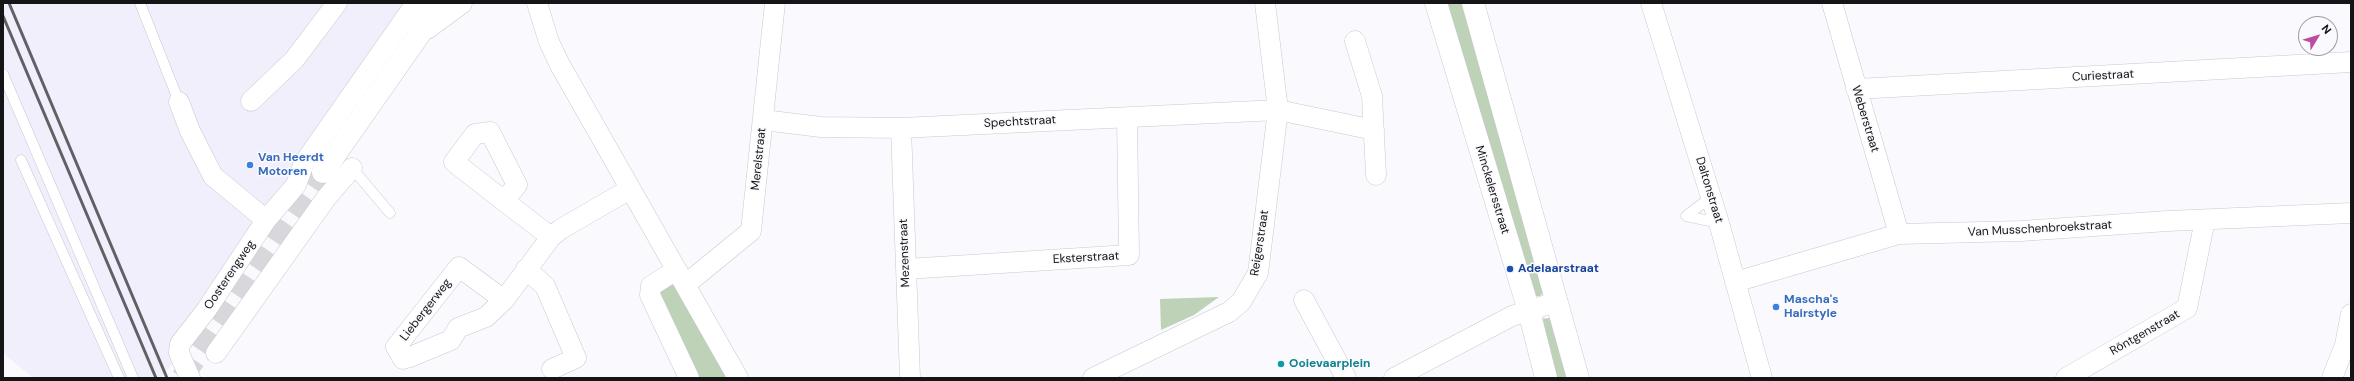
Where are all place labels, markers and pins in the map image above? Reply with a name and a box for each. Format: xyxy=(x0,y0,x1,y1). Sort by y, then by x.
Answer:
place label: Van Heerdt Motoren xyxy=(258,151,324,179)
marker: Van Heerdt Motoren xyxy=(245,160,255,170)
place label: Adelaarstraat xyxy=(1518,262,1599,276)
marker: Adelaarstraat xyxy=(1505,264,1515,274)
place label: Mascha's Hairstyle xyxy=(1784,293,1839,321)
marker: Mascha's Hairstyle xyxy=(1771,302,1781,312)
place label: Ooievaarplein xyxy=(1289,357,1370,371)
marker: Ooievaarplein xyxy=(1276,359,1286,369)

